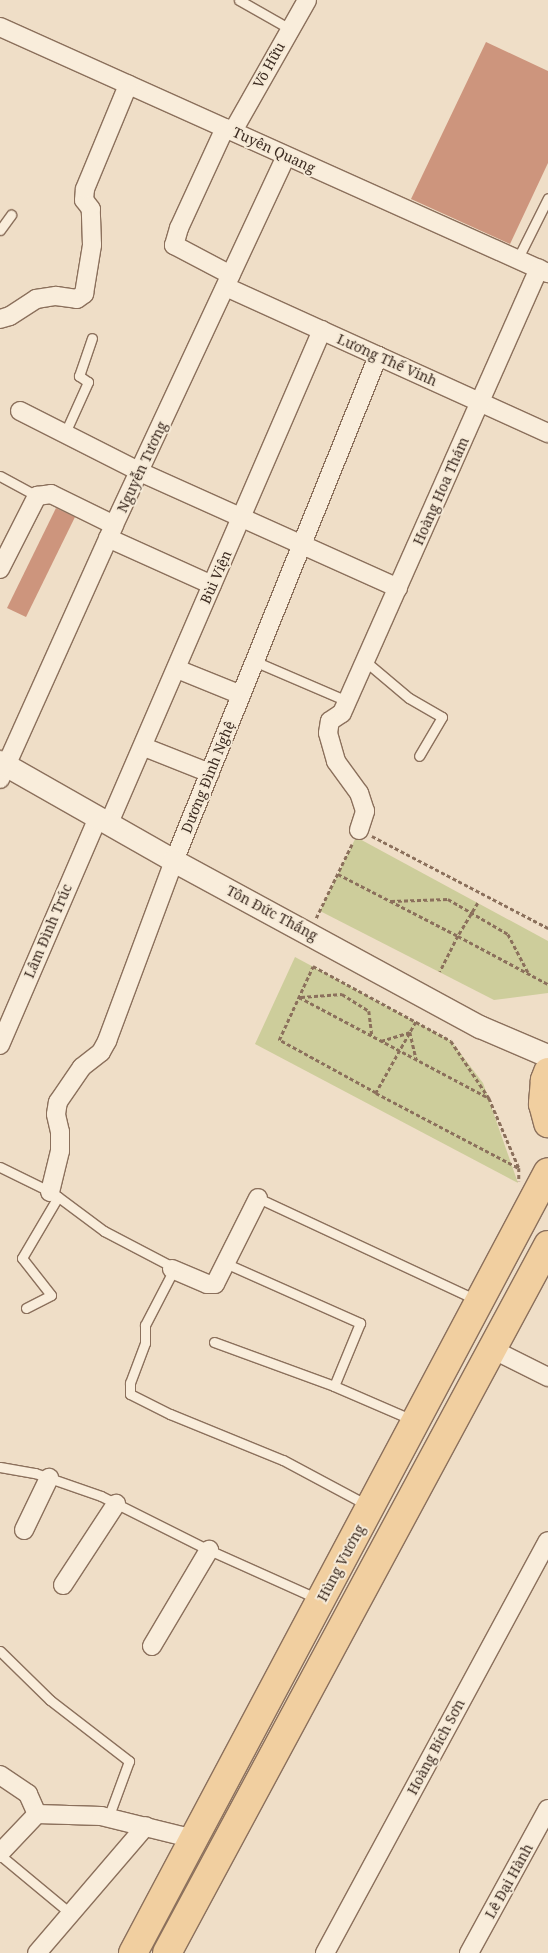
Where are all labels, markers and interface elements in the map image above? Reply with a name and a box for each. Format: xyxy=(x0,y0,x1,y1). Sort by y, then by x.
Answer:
street label: Võ Hữu xyxy=(250,39,288,91)
street label: Tuyên Quang xyxy=(230,124,318,176)
street label: Lương Thế Vinh xyxy=(334,330,440,390)
street label: Nguyễn Tương xyxy=(114,419,170,515)
street label: Hoàng Hoa Thám xyxy=(410,434,472,548)
street label: Bùi Viện xyxy=(197,548,235,606)
street label: Dương Đình Nghệ xyxy=(178,718,238,836)
street label: Lâm Đình Trúc xyxy=(21,881,75,981)
street label: Tôn Đức Thắng xyxy=(224,882,320,944)
street label: Hùng Vương xyxy=(314,1522,368,1604)
street label: Hoàng Bích Sơn xyxy=(404,1696,468,1798)
street label: Lê Đại Hành xyxy=(482,1841,536,1921)

